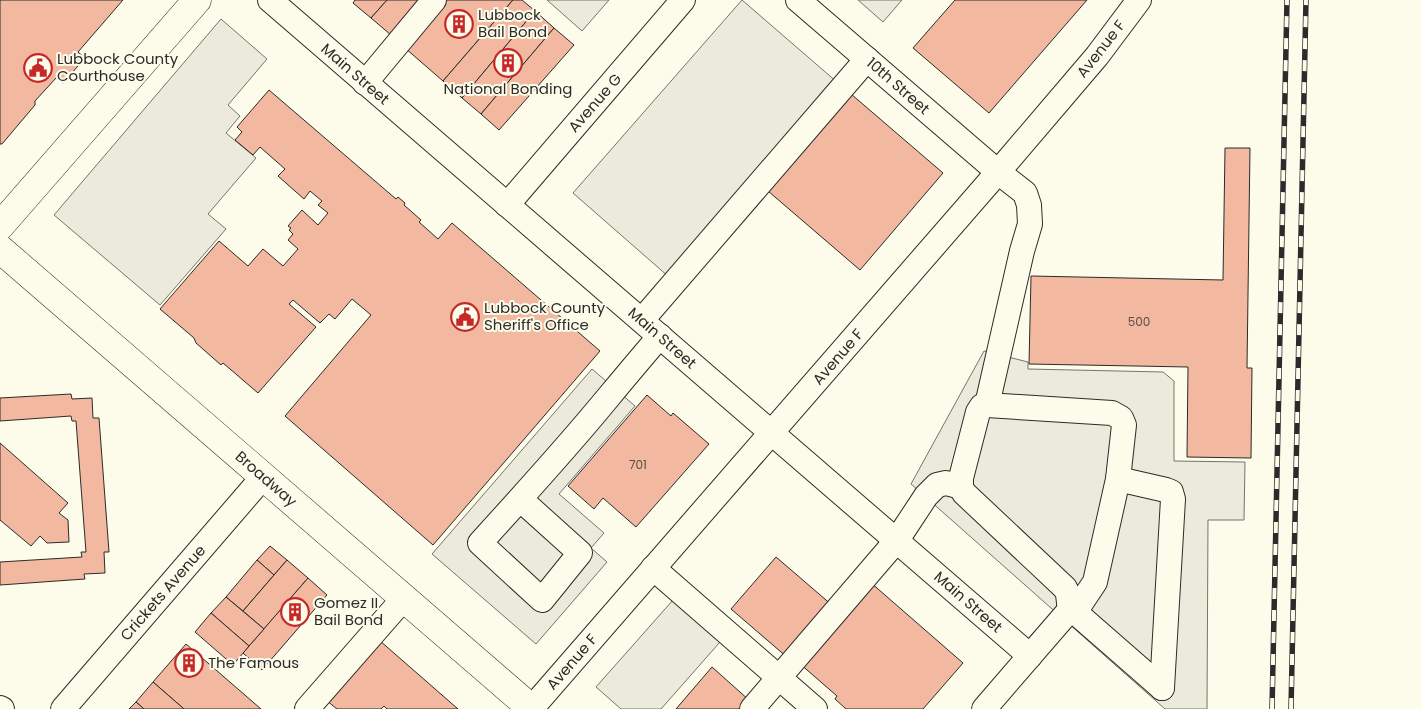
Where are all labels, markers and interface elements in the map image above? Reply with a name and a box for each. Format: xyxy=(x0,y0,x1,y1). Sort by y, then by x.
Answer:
place label: Lubbock Bail Bond xyxy=(478,4,547,42)
building icon: Lubbock Bail Bond xyxy=(444,9,474,39)
street label: Avenue F xyxy=(1071,15,1130,82)
street label: Main Street xyxy=(317,38,394,109)
place label: Lubbock County Courthouse xyxy=(57,48,179,86)
building icon: National Bonding xyxy=(493,48,523,78)
street label: 10th Street xyxy=(862,52,934,119)
public building icon: Lubbock County Courthouse xyxy=(23,53,53,83)
street label: Avenue G xyxy=(563,68,626,137)
place label: National Bonding xyxy=(444,78,572,99)
place label: Lubbock County Sheriff's Office xyxy=(484,297,606,335)
public building icon: Lubbock County Sheriff's Office xyxy=(450,302,480,332)
street label: Main Street xyxy=(624,302,701,373)
house number: 500 xyxy=(1128,313,1150,330)
street label: Avenue F xyxy=(807,324,868,389)
street label: Broadway xyxy=(231,446,302,512)
house number: 701 xyxy=(629,456,647,473)
street label: Crickets Avenue xyxy=(115,540,210,645)
street label: Main Street xyxy=(930,566,1007,637)
place label: Gomez II Bail Bond xyxy=(314,592,383,630)
building icon: Gomez II Bail Bond xyxy=(280,597,310,627)
street label: Avenue F xyxy=(541,629,602,694)
building icon: The Famous xyxy=(174,648,204,678)
place label: The Famous xyxy=(208,652,299,673)

